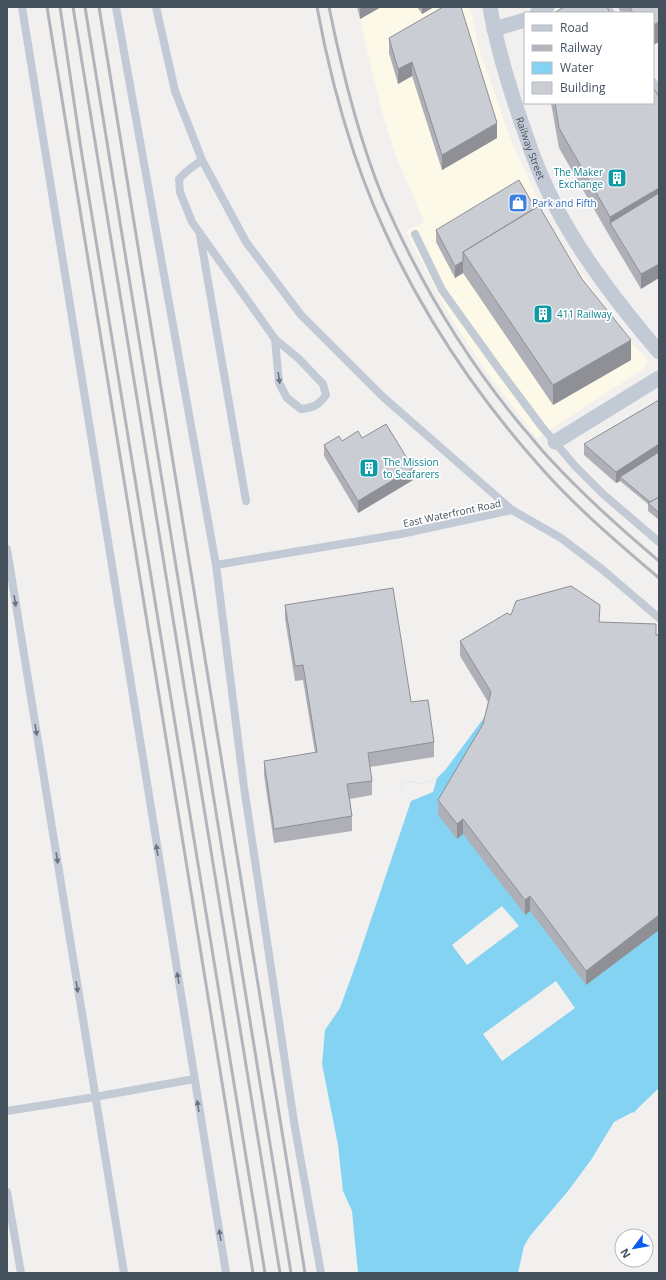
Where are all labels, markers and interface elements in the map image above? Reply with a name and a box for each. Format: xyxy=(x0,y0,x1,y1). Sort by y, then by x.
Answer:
legend xyxy=(524,12,654,104)
text: Road xyxy=(560,19,589,36)
text: Railway xyxy=(560,39,603,56)
text: Water xyxy=(560,59,594,76)
text: Building xyxy=(560,79,606,96)
street label: Railway Street xyxy=(513,115,549,182)
place label: The Maker Exchange xyxy=(554,165,603,191)
building icon: The Maker Exchange xyxy=(606,167,628,189)
shop icon: Park and Fifth xyxy=(507,192,529,214)
place label: Park and Fifth xyxy=(532,196,597,210)
building icon: 411 Railway xyxy=(532,303,554,325)
place label: 411 Railway xyxy=(557,307,613,321)
one-way arrow xyxy=(276,372,282,384)
place label: The Mission to Seafarers xyxy=(383,455,440,481)
building icon: The Mission to Seafarers xyxy=(358,457,380,479)
street label: East Waterfront Road xyxy=(402,496,502,530)
one-way arrow xyxy=(13,595,19,608)
one-way arrow xyxy=(33,724,39,736)
one-way arrow xyxy=(154,843,160,856)
one-way arrow xyxy=(54,852,60,864)
one-way arrow xyxy=(175,972,181,984)
one-way arrow xyxy=(74,980,80,993)
one-way arrow xyxy=(195,1100,201,1112)
one-way arrow xyxy=(216,1228,222,1241)
north arrow xyxy=(614,1228,654,1268)
text: N xyxy=(616,1246,634,1261)

